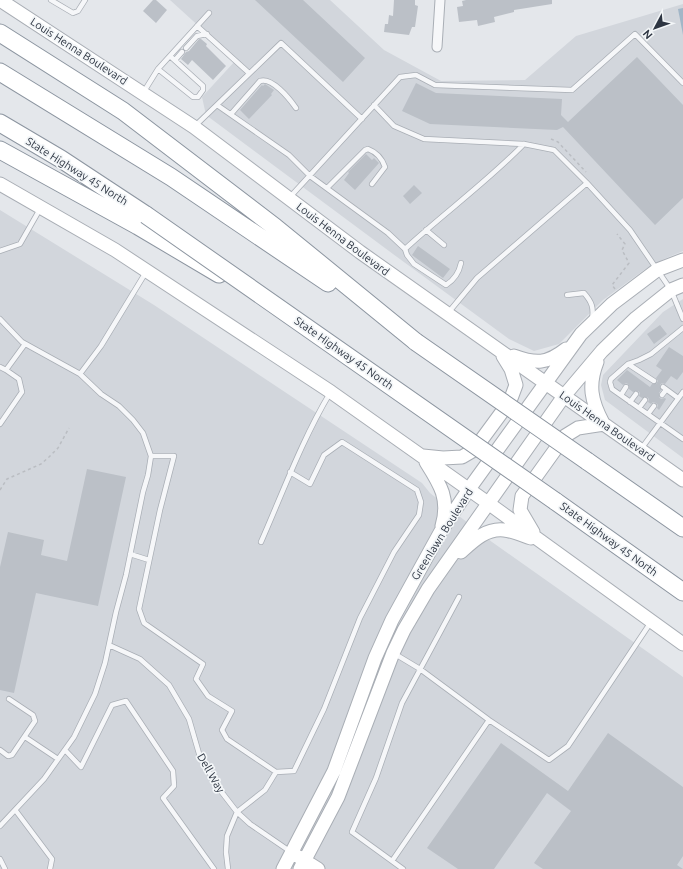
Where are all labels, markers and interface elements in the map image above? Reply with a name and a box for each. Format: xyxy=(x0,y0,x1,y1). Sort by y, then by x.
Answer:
north arrow xyxy=(635,8,675,48)
street label: Louis Henna Boulevard xyxy=(28,15,130,87)
text: N xyxy=(640,28,655,42)
street label: State Highway 45 North xyxy=(24,135,130,207)
street label: Louis Henna Boulevard xyxy=(294,200,392,278)
street label: State Highway 45 North xyxy=(292,314,396,392)
street label: Louis Henna Boulevard xyxy=(557,389,657,463)
street label: Greenlawn Boulevard xyxy=(409,486,475,582)
street label: State Highway 45 North xyxy=(558,500,660,578)
street label: Dell Way xyxy=(195,751,227,795)

